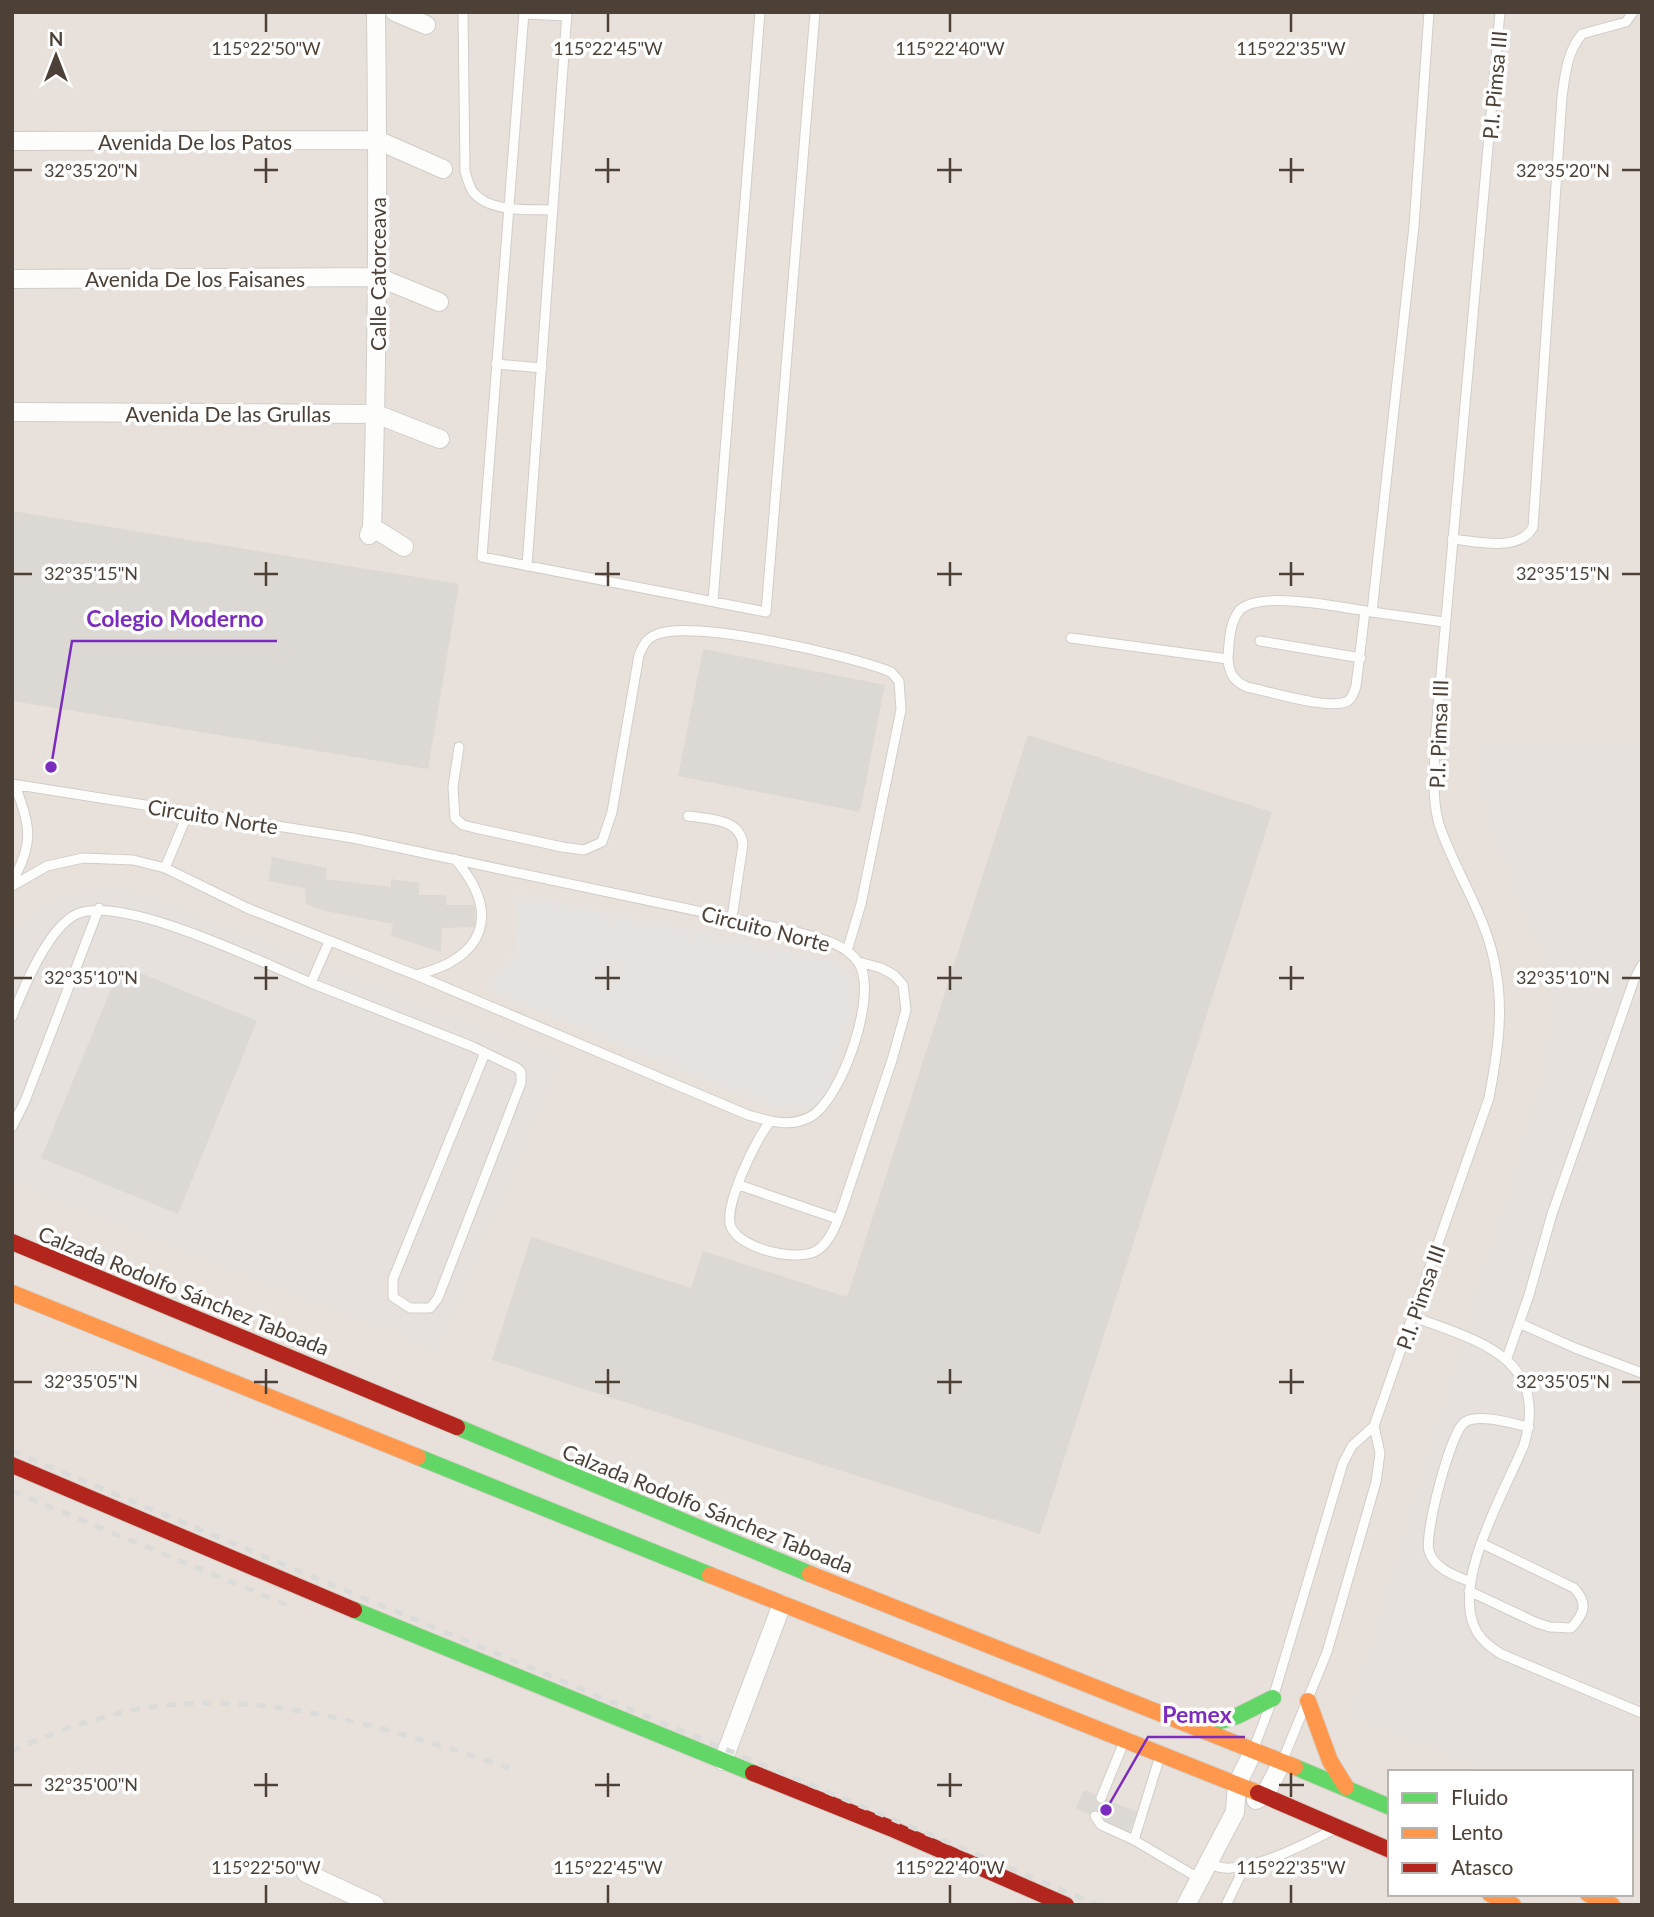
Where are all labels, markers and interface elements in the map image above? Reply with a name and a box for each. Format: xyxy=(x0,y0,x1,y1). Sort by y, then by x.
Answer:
north arrow xyxy=(21,21,91,91)
text: N xyxy=(49,27,63,50)
street label: P.I. Pimsa III xyxy=(1477,30,1511,140)
text: 115°22'50"W xyxy=(211,37,321,59)
text: 115°22'45"W xyxy=(553,37,663,59)
text: 115°22'40"W xyxy=(895,37,1005,59)
text: 115°22'35"W xyxy=(1236,37,1346,59)
street label: Avenida De los Patos xyxy=(98,129,292,154)
text: 32°35'20"N xyxy=(44,159,138,181)
text: 32°35'20"N xyxy=(1516,159,1610,181)
street label: Calle Catorceava xyxy=(365,197,390,351)
street label: Avenida De los Faisanes xyxy=(85,266,305,291)
street label: Avenida De las Grullas xyxy=(125,401,331,426)
text: 32°35'15"N xyxy=(44,562,138,584)
text: 32°35'15"N xyxy=(1516,562,1610,584)
callout: Colegio Moderno xyxy=(72,597,277,641)
text: Colegio Moderno xyxy=(86,604,264,632)
street label: P.I. Pimsa III xyxy=(1424,679,1452,789)
street label: Circuito Norte xyxy=(146,793,280,839)
street label: Circuito Norte xyxy=(699,900,833,956)
text: 32°35'10"N xyxy=(44,966,138,988)
text: 32°35'10"N xyxy=(1516,966,1610,988)
street label: Calzada Rodolfo Sánchez Taboada xyxy=(35,1220,333,1360)
street label: P.I. Pimsa III xyxy=(1390,1241,1450,1353)
text: 32°35'05"N xyxy=(44,1370,138,1392)
text: 32°35'05"N xyxy=(1516,1370,1610,1392)
street label: Calzada Rodolfo Sánchez Taboada xyxy=(559,1438,857,1578)
callout: Pemex xyxy=(1148,1693,1245,1737)
text: Pemex xyxy=(1162,1700,1232,1728)
legend xyxy=(1388,1770,1633,1896)
text: 32°35'00"N xyxy=(44,1773,138,1795)
text: Fluido xyxy=(1451,1784,1508,1809)
text: Lento xyxy=(1451,1819,1503,1844)
text: Atasco xyxy=(1451,1854,1513,1879)
text: 115°22'50"W xyxy=(211,1856,321,1878)
text: 115°22'45"W xyxy=(553,1856,663,1878)
text: 115°22'40"W xyxy=(895,1856,1005,1878)
text: 115°22'35"W xyxy=(1236,1856,1346,1878)

